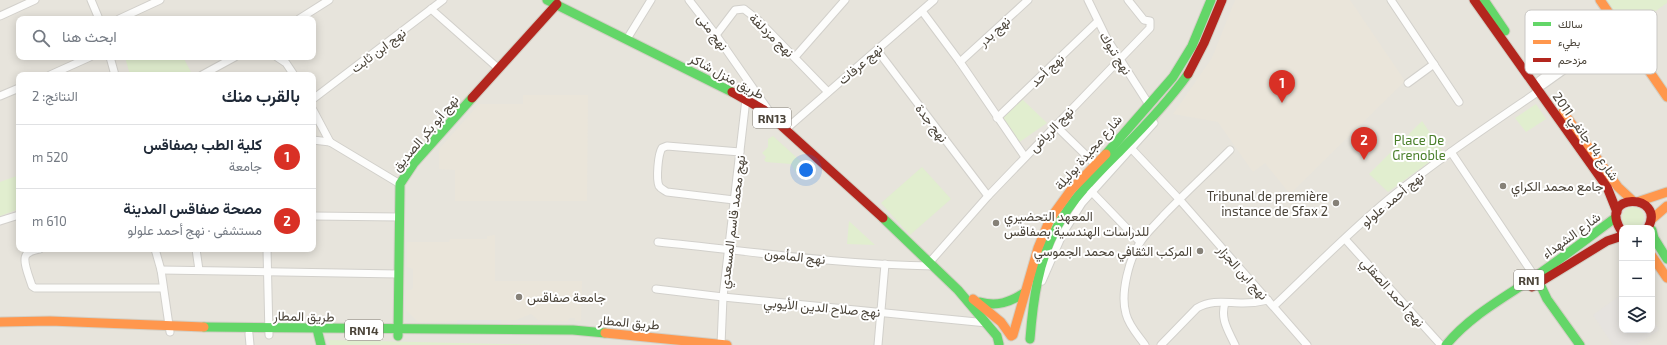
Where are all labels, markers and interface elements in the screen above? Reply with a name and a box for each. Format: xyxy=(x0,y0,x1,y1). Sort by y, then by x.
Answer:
street label: نهج مزدلفة xyxy=(745,10,798,62)
legend xyxy=(1525,10,1657,74)
street label: نهج منى xyxy=(692,11,732,55)
street label: نهج بدر xyxy=(974,12,1015,52)
search box xyxy=(16,16,316,60)
text: سالك xyxy=(1558,17,1583,30)
street label: نهج ابن ثابت xyxy=(347,24,410,77)
icon: search xyxy=(30,27,52,49)
text: ابحث هنا xyxy=(62,27,117,45)
street label: نهج تبوك xyxy=(1095,29,1136,79)
text: بطيء xyxy=(1558,35,1580,52)
street label: نهج عرفات xyxy=(835,40,887,89)
street label: طريق منزل شاكر xyxy=(686,49,767,103)
street label: نهج أحد xyxy=(1027,50,1069,91)
text: مزدحم xyxy=(1558,53,1587,68)
pin: 1 xyxy=(1269,70,1295,103)
text: بالقرب منك xyxy=(222,85,300,105)
text: النتائج: 2 xyxy=(32,88,78,104)
street label: شارع 14 جانفي 2011 xyxy=(1547,89,1622,185)
street label: نهج أبو بكر الصديق xyxy=(388,91,463,176)
street label: نهج جدة xyxy=(911,101,952,147)
street label: نهج الرياض xyxy=(1025,103,1078,157)
road number: RN13 xyxy=(753,108,791,128)
street label: شارع مجيدة بوليلة xyxy=(1051,111,1127,194)
pin: 2 xyxy=(1351,127,1377,160)
park label: Place De Grenoble xyxy=(1392,132,1446,163)
text: كلية الطب بصفاقس xyxy=(143,135,262,153)
text: 520 m xyxy=(32,149,68,165)
text: 1 xyxy=(284,149,290,165)
street label: نهج محمد قاسم المسعدي xyxy=(716,154,751,290)
text: جامعة xyxy=(229,158,262,174)
your location xyxy=(796,160,816,180)
street label: نهج أحمد علولو xyxy=(1357,168,1428,231)
place label: جامع محمد الكراي xyxy=(1511,178,1604,197)
marker: جامع محمد الكراي xyxy=(1498,181,1508,191)
place label: Tribunal de première instance de Sfax 2 xyxy=(1207,188,1328,219)
marker: Tribunal de première instance de Sfax 2 xyxy=(1331,198,1341,208)
text: مصحة صفاقس المدينة xyxy=(123,199,262,217)
place label: المعهد التحضيري للدراسات الهندسية بصفاقس xyxy=(1004,208,1149,240)
street label: شارع الشهداء xyxy=(1539,208,1605,263)
text: 610 m xyxy=(32,213,67,229)
text: 2 xyxy=(283,213,291,229)
marker: المعهد التحضيري للدراسات الهندسية بصفاقس xyxy=(991,218,1001,228)
text: مستشفى · نهج أحمد علولو xyxy=(127,222,262,238)
map controls xyxy=(1619,225,1655,333)
button: + xyxy=(1619,225,1655,261)
street label: نهج ابن الجزار xyxy=(1212,240,1272,304)
place label: المركب الثقافي محمد الجموسي xyxy=(1034,243,1192,262)
street label: نهج المأمون xyxy=(764,245,827,269)
marker: المركب الثقافي محمد الجموسي xyxy=(1195,246,1205,256)
street label: نهج أحمد الصقلي xyxy=(1355,254,1429,332)
button: − xyxy=(1619,261,1655,297)
road number: RN1 xyxy=(1514,270,1544,290)
place label: جامعة صفاقس xyxy=(527,289,606,306)
marker: جامعة صفاقس xyxy=(514,292,524,302)
street label: نهج صلاح الدين الأيوبي xyxy=(763,294,881,323)
button: layers xyxy=(1619,297,1655,333)
street label: طريق المطار xyxy=(272,307,335,326)
street label: طريق المطار xyxy=(597,311,660,334)
road number: RN14 xyxy=(345,320,383,340)

